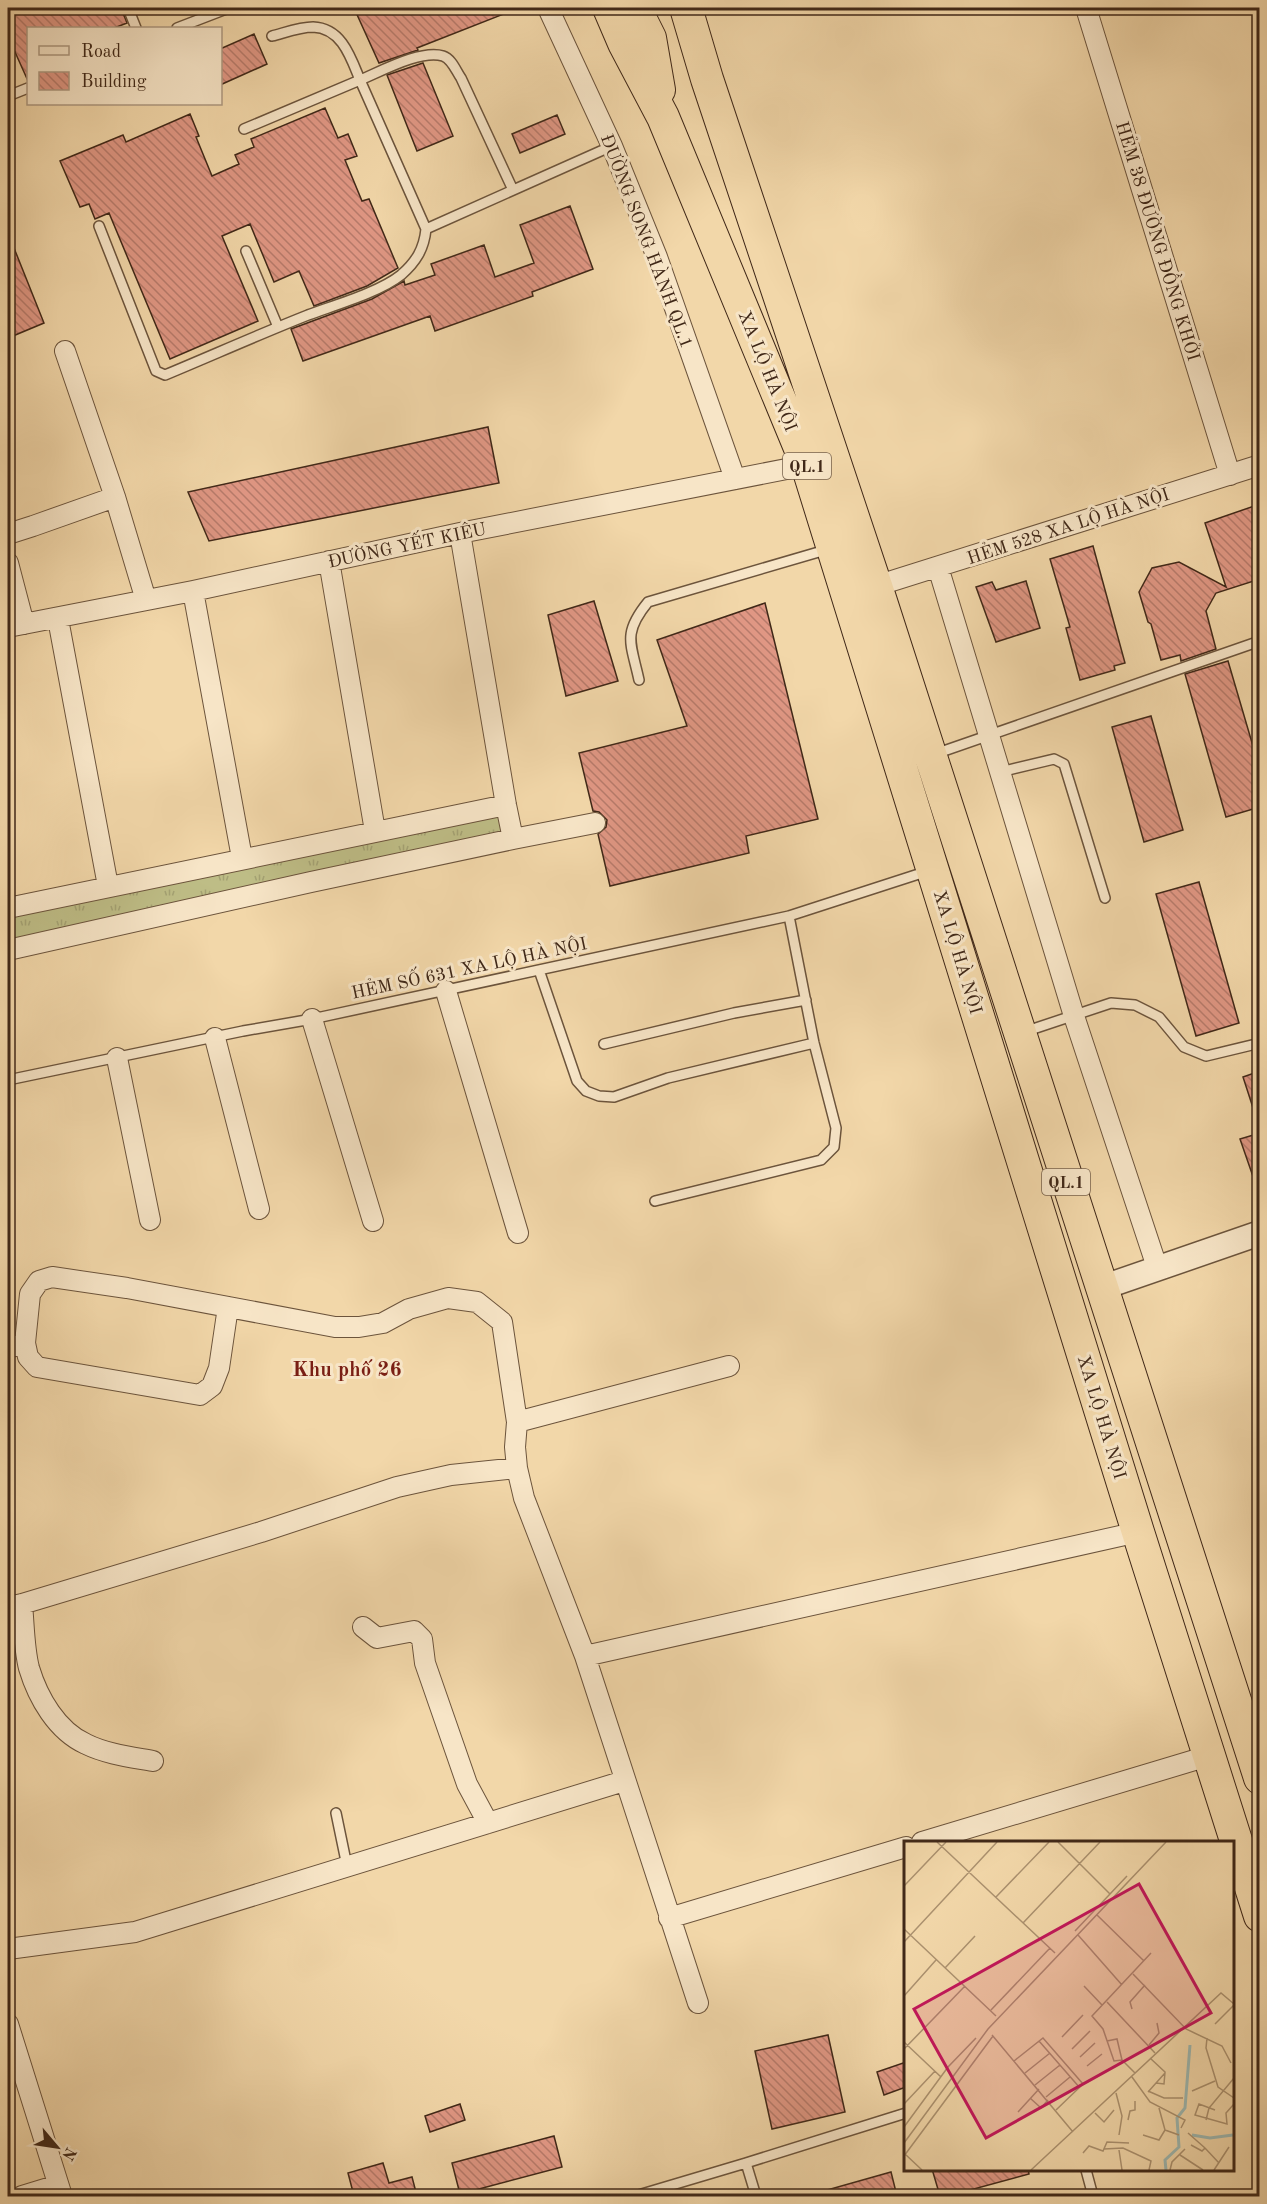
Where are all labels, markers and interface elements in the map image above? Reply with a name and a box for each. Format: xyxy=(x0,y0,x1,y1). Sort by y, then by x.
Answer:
legend xyxy=(27,27,222,105)
text: Road xyxy=(81,43,121,61)
text: Building xyxy=(81,73,147,91)
street label: HẺM 38 ĐƯỜNG ĐỒNG KHỞI xyxy=(1112,117,1210,363)
street label: ĐƯỜNG SONG HÀNH QL.1 xyxy=(597,130,700,351)
street label: XA LỘ HÀ NỘI xyxy=(735,307,803,434)
road number: QL.1 xyxy=(783,453,831,479)
street label: HẺM 528 XA LỘ HÀ NỘI xyxy=(963,481,1172,568)
street label: ĐƯỜNG YẾT KIÊU xyxy=(325,514,488,572)
street label: XA LỘ HÀ NỘI xyxy=(930,887,988,1016)
street label: HẺM SỐ 631 XA LỘ HÀ NỘI xyxy=(349,929,589,1003)
road number: QL.1 xyxy=(1042,1169,1090,1195)
street label: XA LỘ HÀ NỘI xyxy=(1074,1352,1132,1481)
district label: Khu phố 26 xyxy=(292,1359,402,1381)
inset map xyxy=(904,1841,1234,2171)
north arrow xyxy=(27,2117,87,2177)
text: N xyxy=(58,2144,78,2163)

